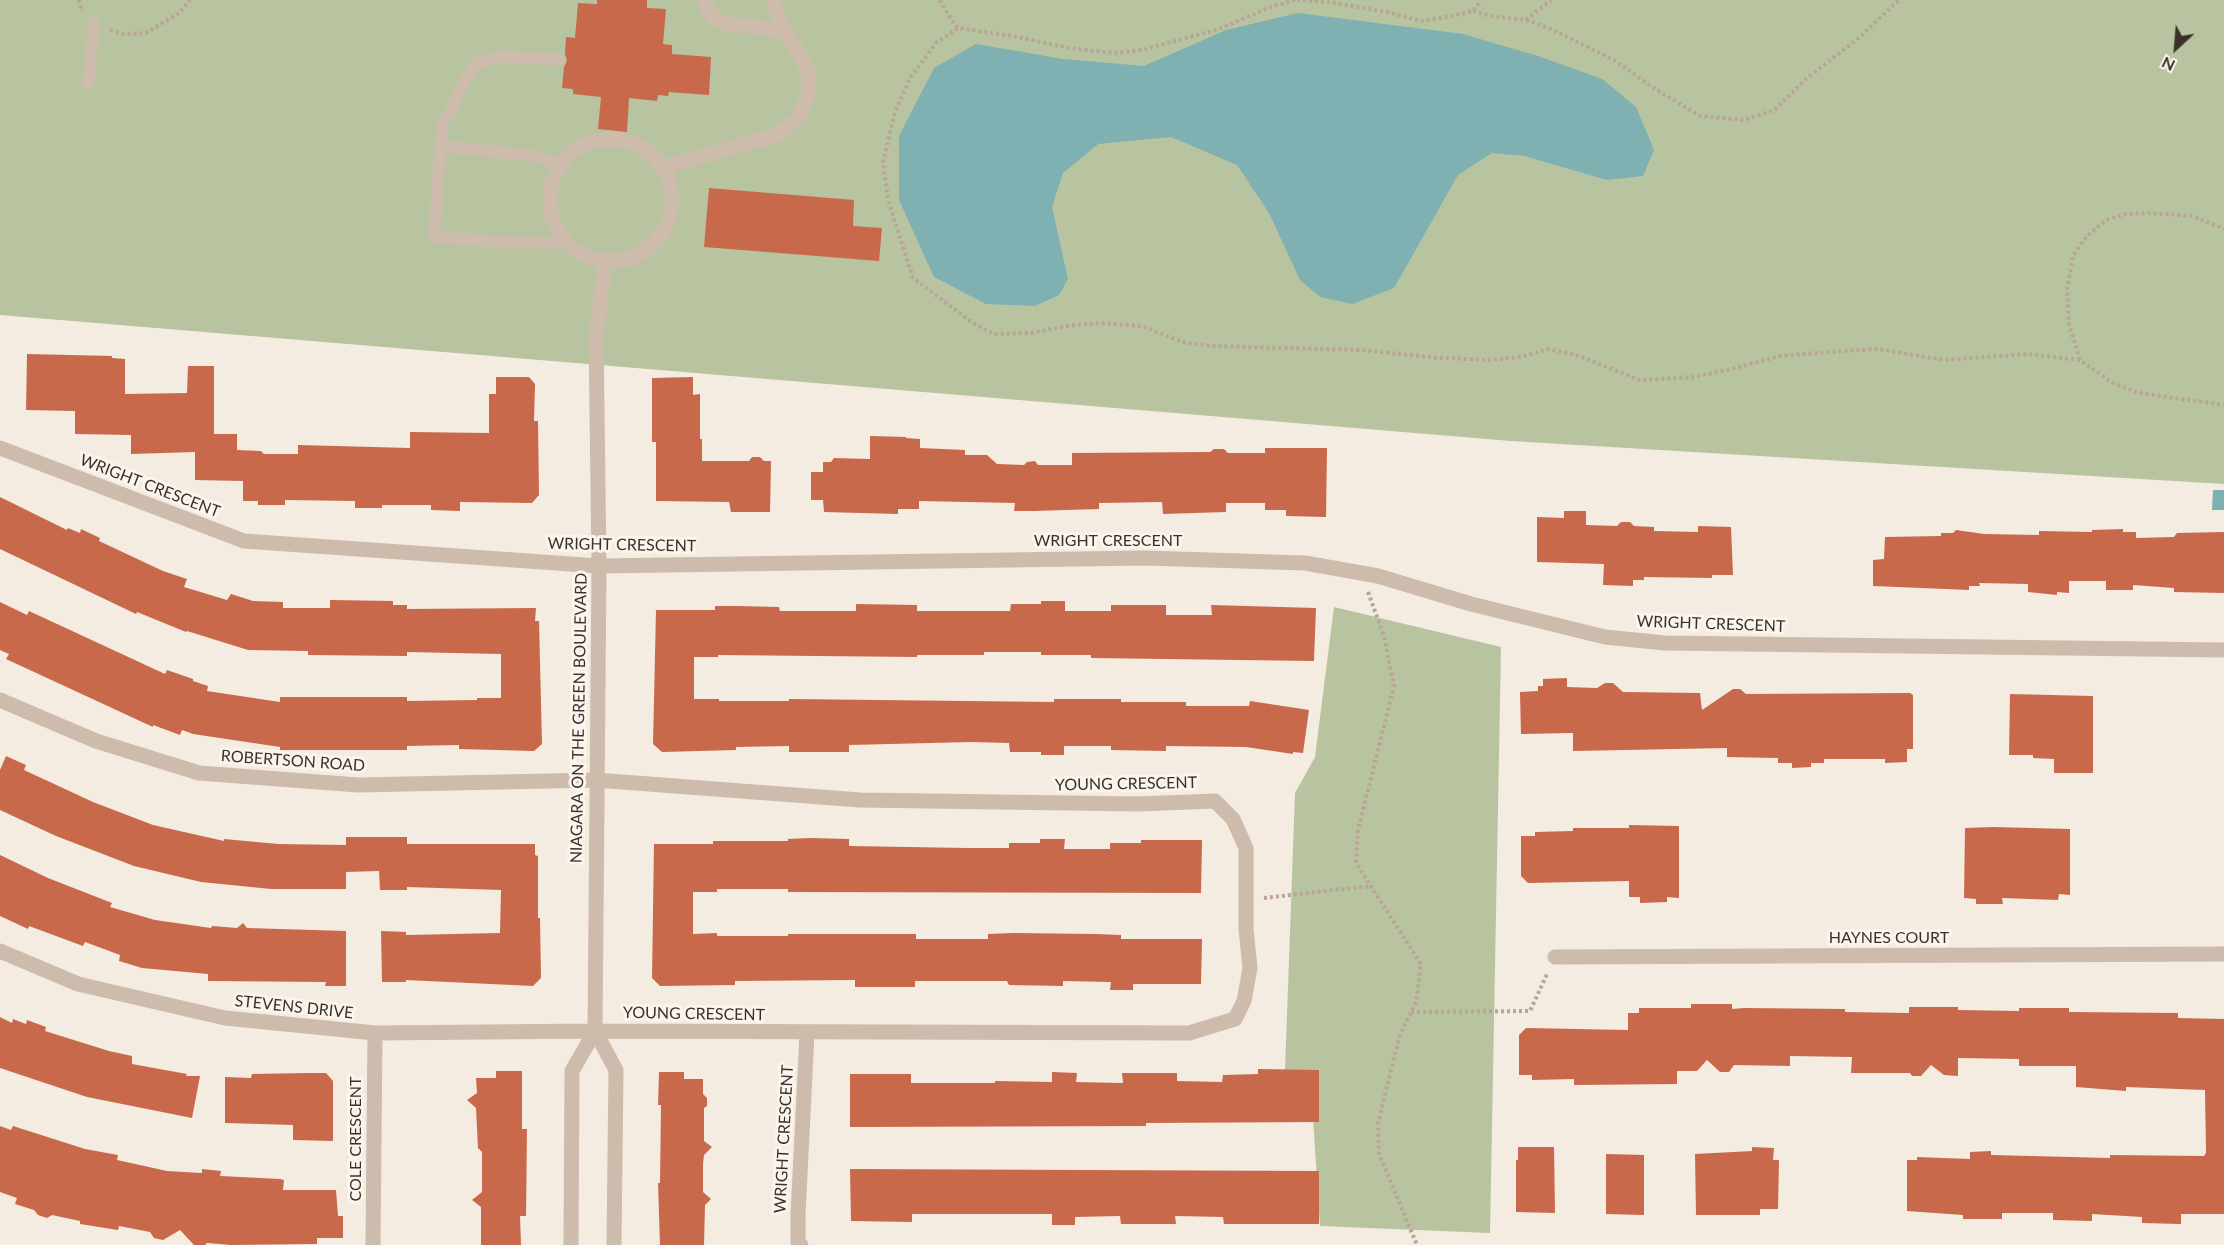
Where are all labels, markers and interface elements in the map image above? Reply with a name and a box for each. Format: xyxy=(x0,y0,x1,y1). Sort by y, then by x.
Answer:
north arrow xyxy=(2146,18,2206,78)
text: N xyxy=(2158,53,2178,76)
street label: WRIGHT CRESCENT xyxy=(77,450,223,522)
street label: WRIGHT CRESCENT xyxy=(1034,531,1182,551)
street label: WRIGHT CRESCENT xyxy=(547,534,697,556)
street label: NIAGARA ON THE GREEN BOULEVARD xyxy=(567,573,591,863)
street label: WRIGHT CRESCENT xyxy=(1636,612,1786,636)
street label: ROBERTSON ROAD xyxy=(220,746,366,776)
street label: YOUNG CRESCENT xyxy=(1055,773,1197,795)
street label: HAYNES COURT xyxy=(1829,928,1949,948)
street label: STEVENS DRIVE xyxy=(234,991,354,1023)
street label: YOUNG CRESCENT xyxy=(623,1003,765,1025)
street label: WRIGHT CRESCENT xyxy=(771,1064,797,1214)
street label: COLE CRESCENT xyxy=(346,1076,366,1202)

